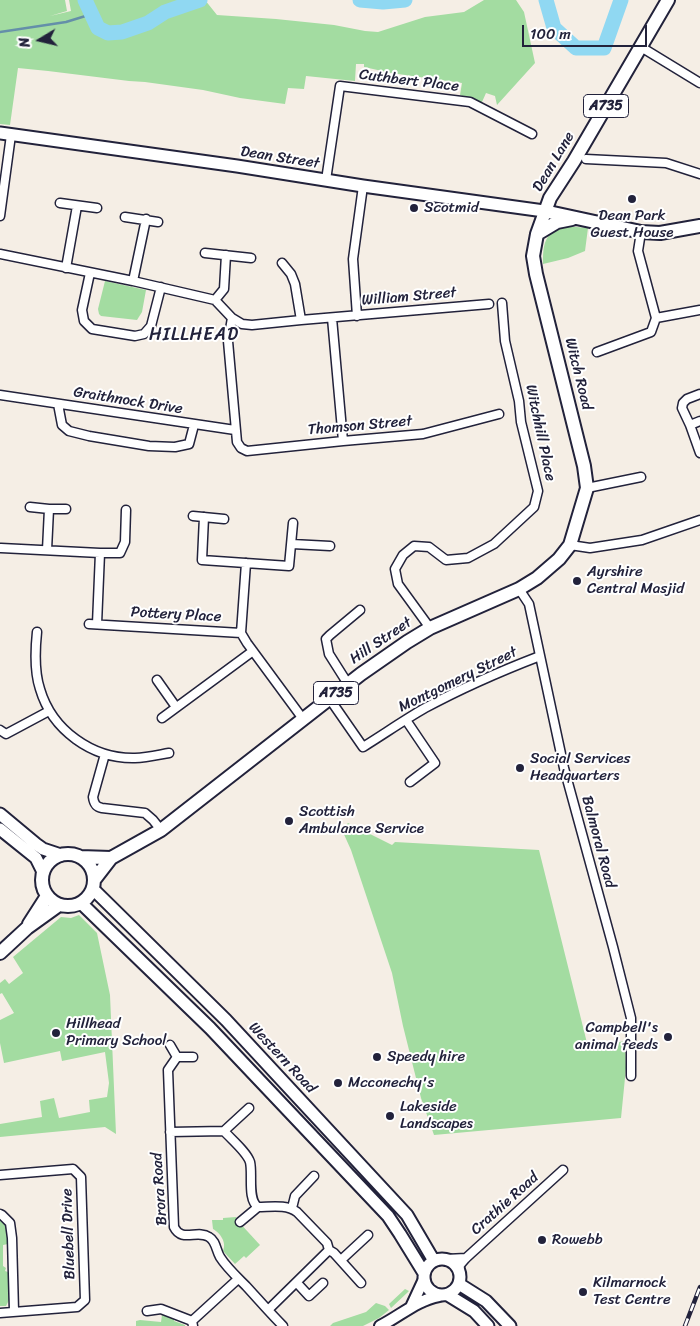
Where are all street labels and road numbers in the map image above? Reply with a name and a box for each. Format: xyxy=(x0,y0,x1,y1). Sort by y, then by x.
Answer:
street label: Cuthbert Place xyxy=(358,66,460,96)
road number: A735 xyxy=(584,94,628,118)
street label: Dean Lane xyxy=(529,129,579,195)
street label: Dean Street xyxy=(239,143,321,173)
street label: William Street xyxy=(361,284,457,310)
street label: Witch Road xyxy=(560,336,596,412)
street label: Graithnock Drive xyxy=(72,383,184,419)
street label: Witchhill Place xyxy=(521,383,559,483)
street label: Thomson Street xyxy=(307,412,413,440)
street label: Pottery Place xyxy=(130,604,222,626)
street label: Hill Street xyxy=(347,614,415,668)
street label: Montgomery Street xyxy=(396,643,520,717)
road number: A735 xyxy=(314,681,358,704)
street label: Balmoral Road xyxy=(577,794,619,890)
street label: Western Road xyxy=(244,1019,320,1097)
street label: Brora Road xyxy=(148,1152,172,1226)
street label: Crathie Road xyxy=(467,1169,543,1239)
street label: Bluebell Drive xyxy=(58,1188,80,1280)

